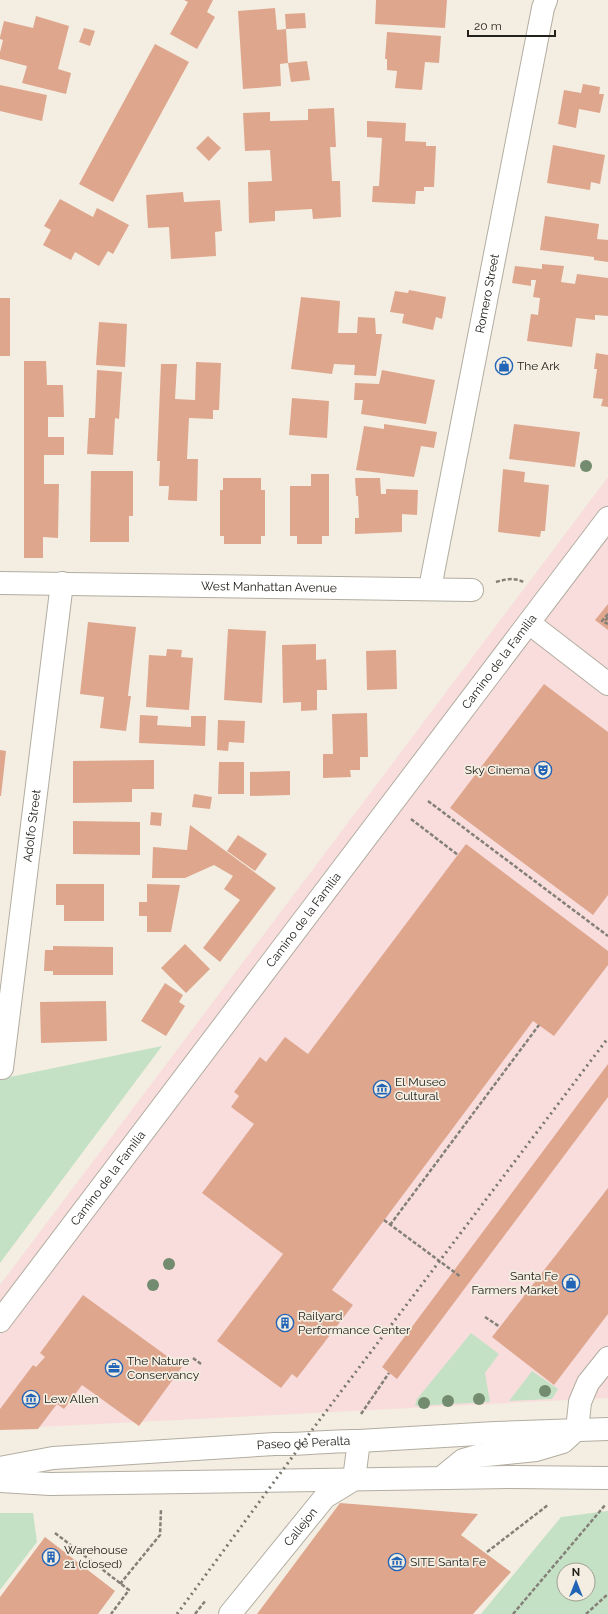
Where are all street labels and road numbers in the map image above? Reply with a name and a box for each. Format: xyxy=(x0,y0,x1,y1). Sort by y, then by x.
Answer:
street label: Romero Street xyxy=(473,253,502,334)
street label: West Manhattan Avenue xyxy=(201,579,337,595)
street label: Camino de la Familia xyxy=(459,612,540,712)
street label: Adolfo Street xyxy=(21,789,43,863)
street label: Camino de la Familia xyxy=(263,870,344,970)
street label: Camino de la Familia xyxy=(68,1128,148,1228)
street label: Paseo de Peralta xyxy=(256,1434,350,1452)
street label: Callejon xyxy=(281,1505,320,1549)

